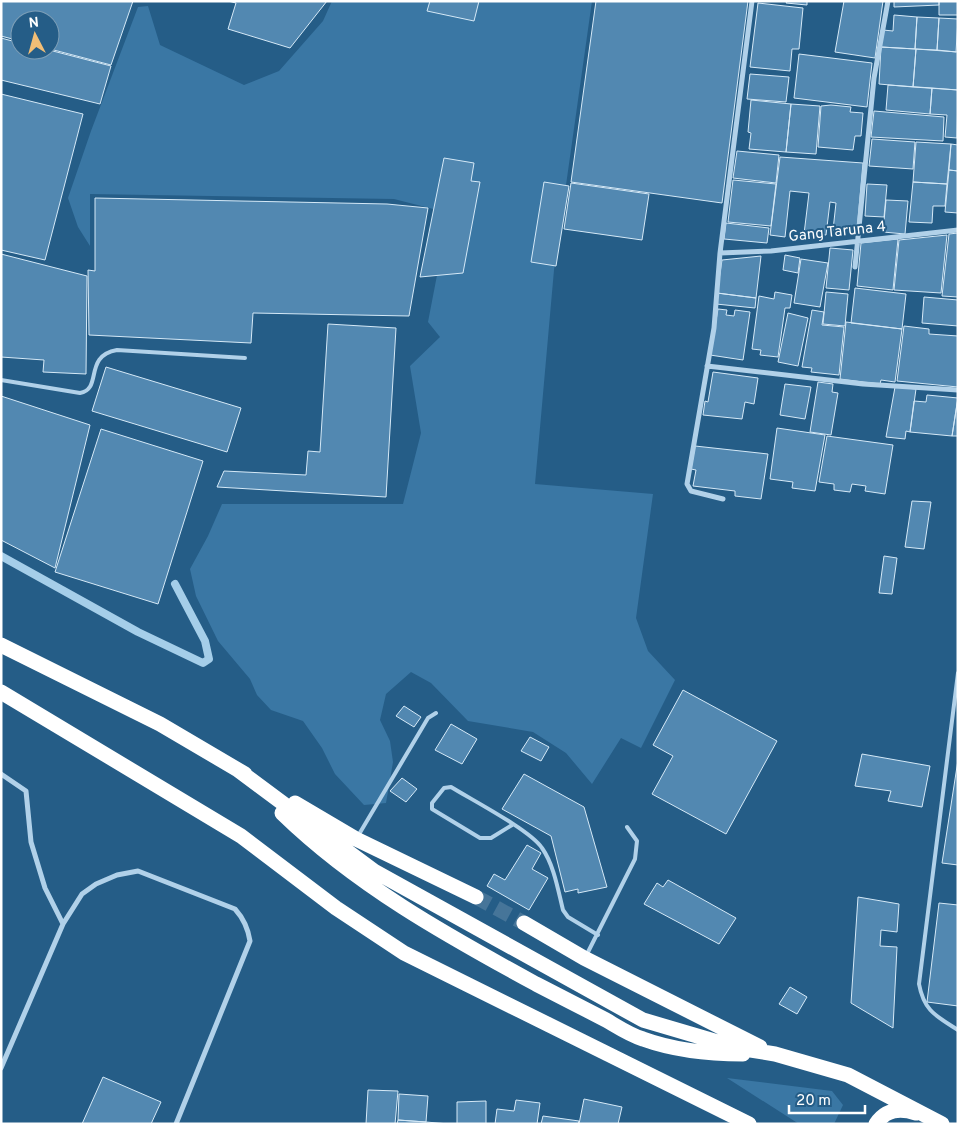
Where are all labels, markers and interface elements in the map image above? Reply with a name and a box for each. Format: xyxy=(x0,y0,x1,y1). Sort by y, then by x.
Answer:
north arrow xyxy=(10,10,60,60)
text: N xyxy=(28,15,40,33)
street label: Gang Taruna 4 xyxy=(788,218,887,247)
scale bar xyxy=(789,1082,865,1114)
text: 20 m xyxy=(796,1092,831,1111)

